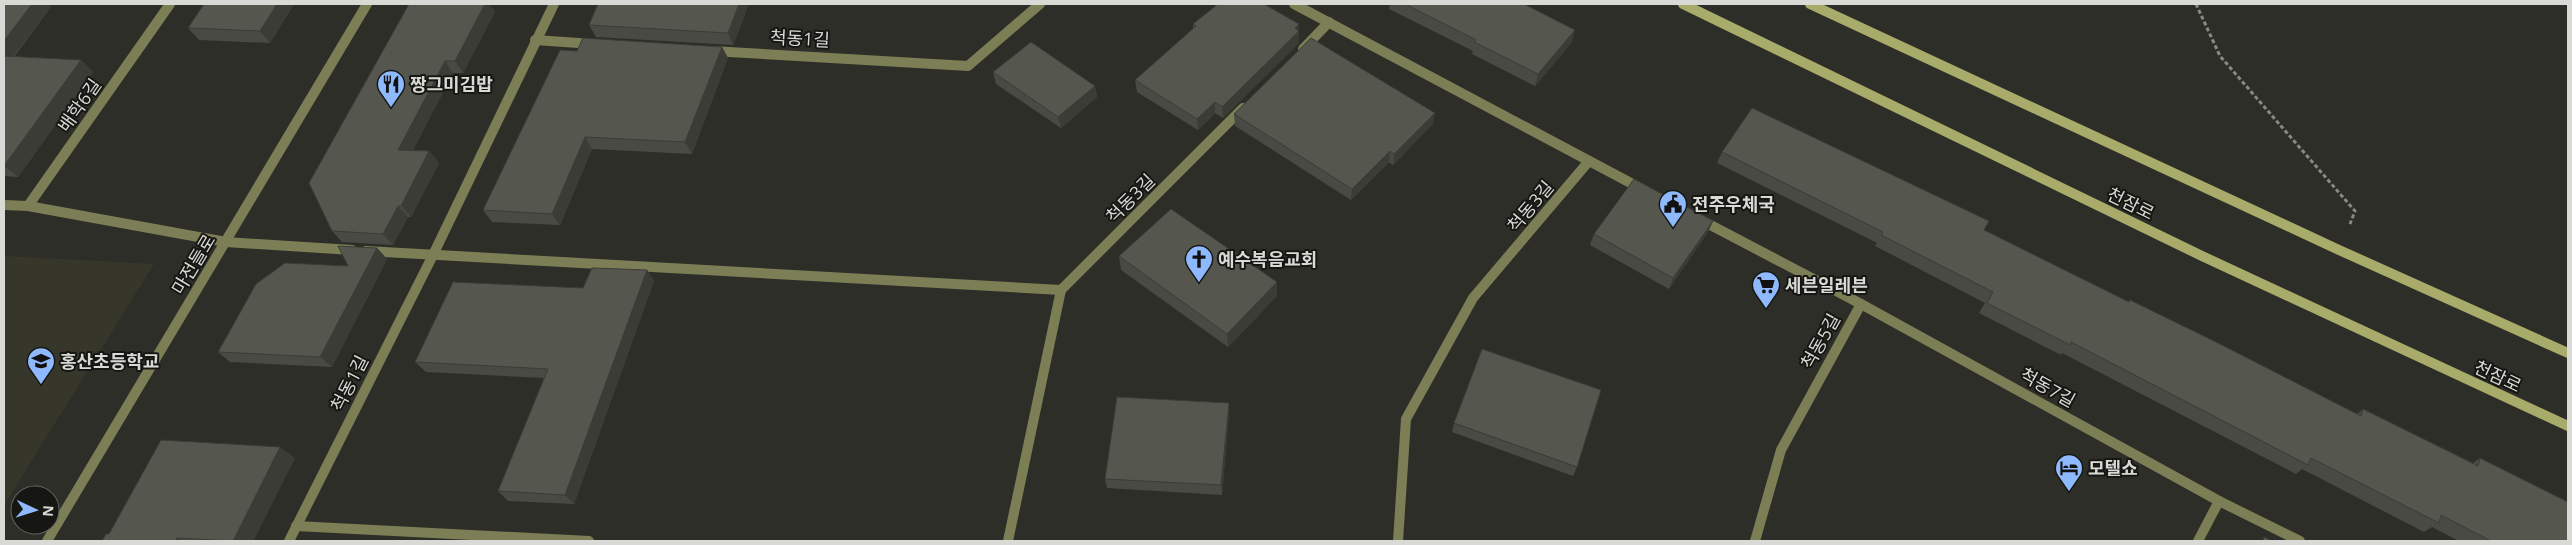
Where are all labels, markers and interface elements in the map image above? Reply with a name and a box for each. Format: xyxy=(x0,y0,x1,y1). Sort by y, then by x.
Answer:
street label: 척동1길 xyxy=(769,24,831,52)
restaurant icon: 짱그미김밥 xyxy=(376,69,406,108)
place label: 짱그미김밥 xyxy=(410,72,493,96)
street label: 배학6길 xyxy=(52,74,106,136)
street label: 척동3길 xyxy=(1100,168,1160,228)
street label: 척동3길 xyxy=(1502,175,1558,237)
street label: 천잠로 xyxy=(2103,181,2159,225)
public building icon: 전주우체국 xyxy=(1658,189,1688,228)
place label: 전주우체국 xyxy=(1692,192,1775,216)
street label: 마전들로 xyxy=(166,229,220,299)
church icon: 예수복음교회 xyxy=(1184,244,1214,283)
place label: 예수복음교회 xyxy=(1218,247,1317,271)
supermarket icon: 세븐일레븐 xyxy=(1751,270,1781,309)
place label: 세븐일레븐 xyxy=(1785,273,1868,297)
street label: 척동5길 xyxy=(1795,309,1845,373)
school or university icon: 홍산초등학교 xyxy=(26,346,56,385)
place label: 홍산초등학교 xyxy=(60,349,159,373)
street label: 척동1길 xyxy=(325,351,373,415)
street label: 천잠로 xyxy=(2470,355,2526,397)
street label: 척동7길 xyxy=(2016,362,2080,412)
hotel icon: 모텔쇼 xyxy=(2054,453,2084,492)
place label: 모텔쇼 xyxy=(2088,456,2138,480)
north arrow xyxy=(10,485,60,535)
text: N xyxy=(39,505,58,517)

